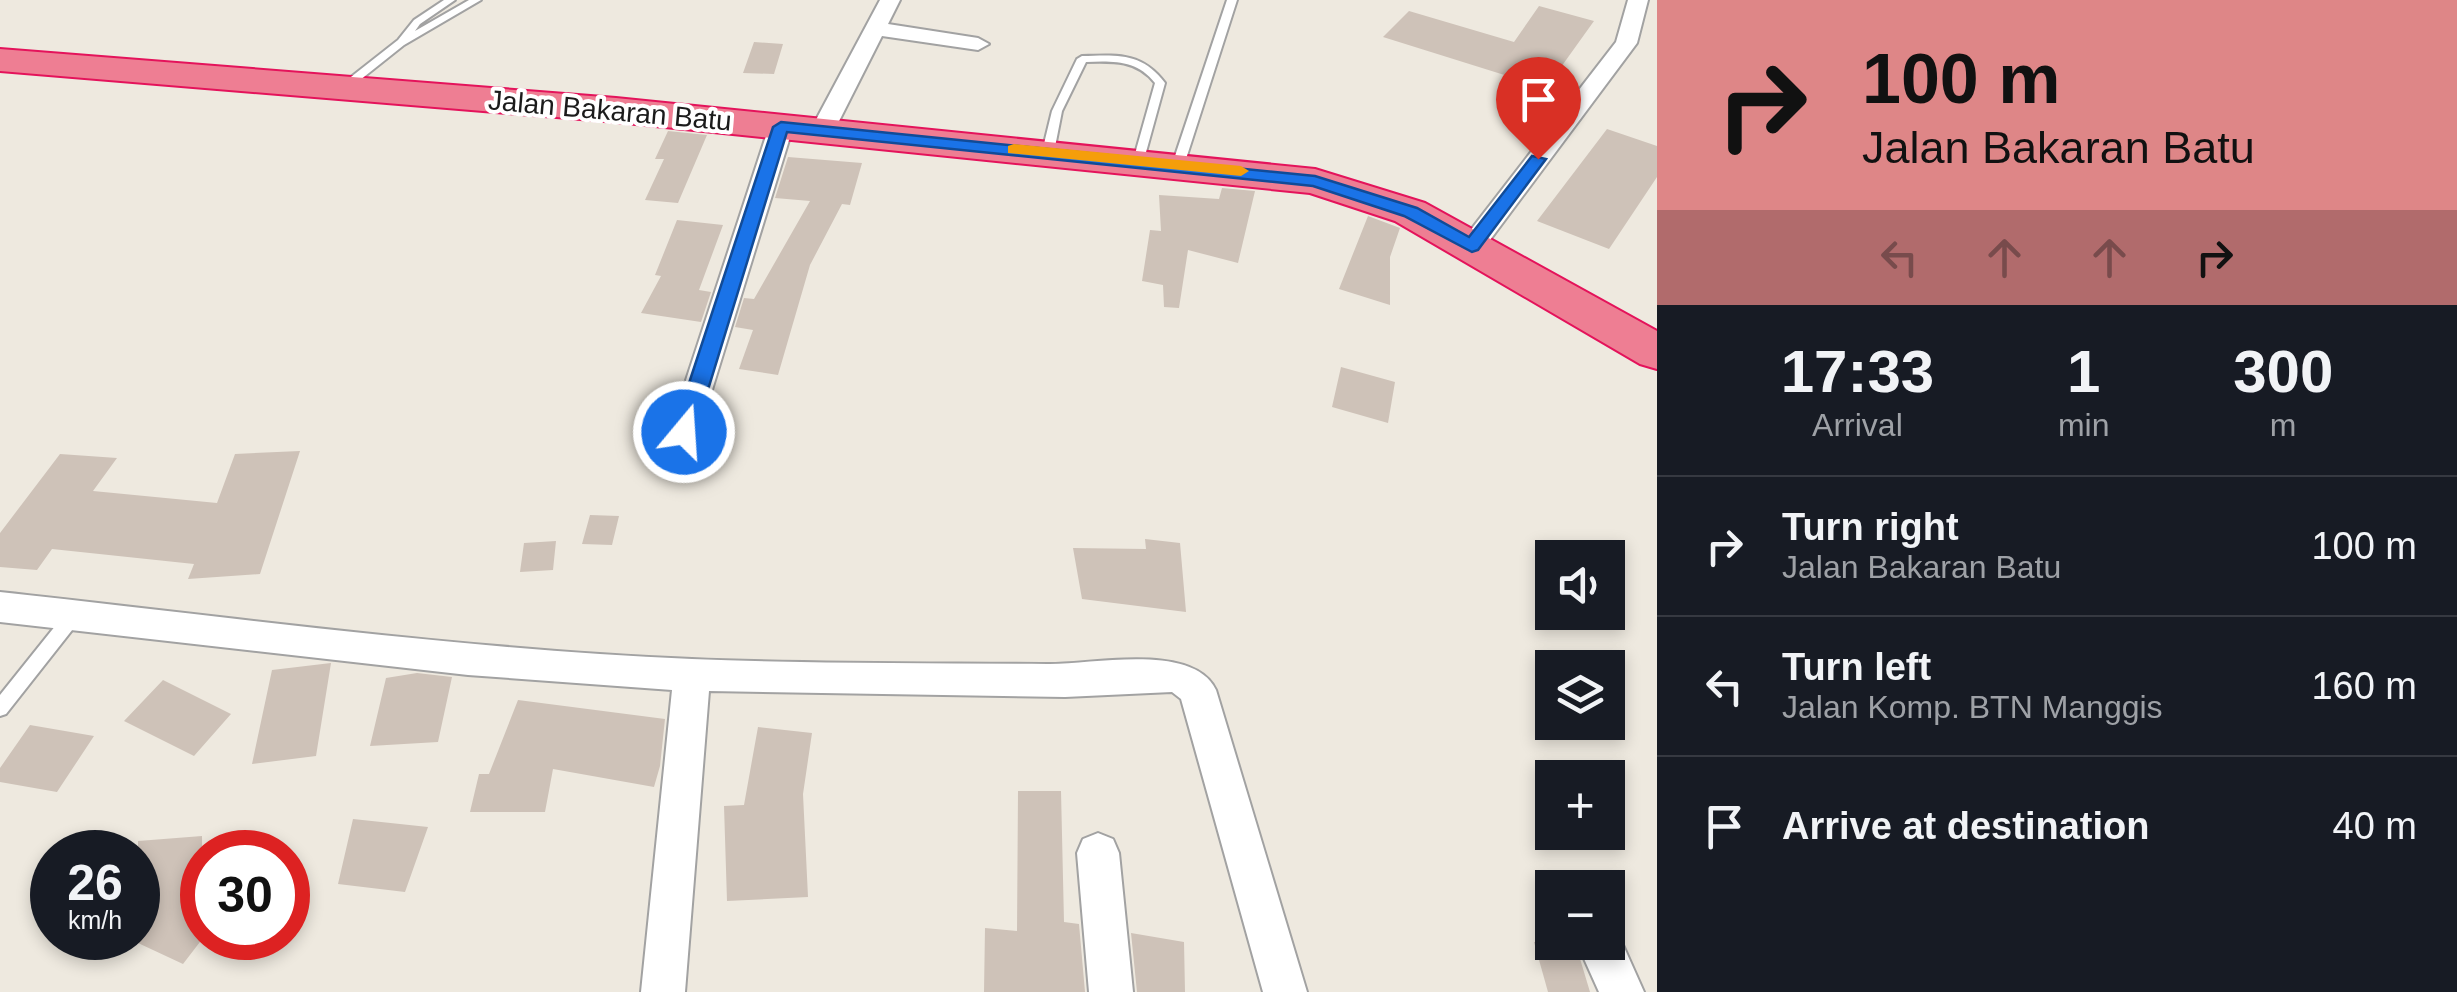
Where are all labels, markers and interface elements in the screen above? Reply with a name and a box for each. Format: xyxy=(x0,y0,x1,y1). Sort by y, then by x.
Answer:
icon: right xyxy=(1697,40,1827,170)
text: 100 m xyxy=(1862,40,2060,118)
pin xyxy=(1496,57,1581,160)
icon: arrive xyxy=(1511,72,1566,127)
street label: Jalan Bakaran Batu xyxy=(487,84,733,137)
text: Jalan Bakaran Batu xyxy=(1862,122,2255,173)
icon: left xyxy=(1872,230,1927,285)
icon: ahead xyxy=(1977,230,2032,285)
icon: ahead xyxy=(2082,230,2137,285)
icon: right xyxy=(2187,230,2242,285)
text: 17:33 xyxy=(1781,338,1934,405)
text: 1 xyxy=(2067,338,2100,405)
text: 300 xyxy=(2233,338,2333,405)
position arrow xyxy=(632,380,736,484)
text: Arrival xyxy=(1812,407,1903,443)
text: min xyxy=(2058,407,2109,443)
text: m xyxy=(2270,407,2297,443)
text: Turn right xyxy=(1782,506,1959,548)
icon: right xyxy=(1697,519,1752,574)
text: 100 m xyxy=(2311,525,2417,567)
map controls xyxy=(1535,540,1625,960)
button: sound xyxy=(1535,540,1625,630)
text: Jalan Bakaran Batu xyxy=(1782,549,2061,585)
text: Turn left xyxy=(1782,646,1931,688)
button: layers xyxy=(1535,650,1625,740)
icon: left xyxy=(1697,659,1752,714)
text: 160 m xyxy=(2311,665,2417,707)
text: Jalan Komp. BTN Manggis xyxy=(1782,689,2163,725)
button: + xyxy=(1535,760,1625,850)
icon: arrive xyxy=(1697,799,1752,854)
text: Arrive at destination xyxy=(1782,805,2149,847)
text: 40 m xyxy=(2333,805,2417,847)
speed limit sign: 30 xyxy=(180,830,310,960)
text: 26 xyxy=(67,855,123,911)
button: − xyxy=(1535,870,1625,960)
text: km/h xyxy=(68,906,122,934)

